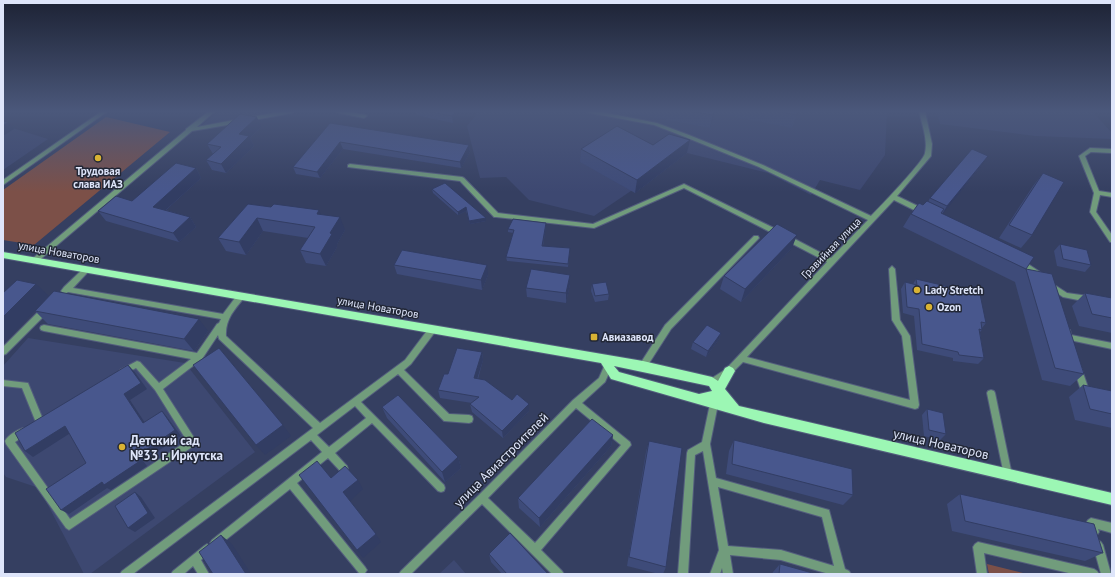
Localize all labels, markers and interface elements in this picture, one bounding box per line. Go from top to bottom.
marker: Трудовая слава ИАЗ [93,153,103,163]
place label: Трудовая слава ИАЗ [73,164,123,191]
street label: Гравийная улица [798,214,864,282]
street label: улица Новаторов [17,238,101,266]
place label: Lady Stretch [925,283,983,297]
marker: Lady Stretch [912,285,922,295]
street label: улица Новаторов [336,293,420,321]
place label: Ozon [937,300,961,314]
marker: Ozon [924,302,934,312]
place label: Авиазавод [602,330,654,344]
marker: Авиазавод [589,332,599,342]
street label: улица Авиастроителей [450,409,552,511]
street label: улица Новаторов [892,425,990,463]
place label: Детский сад №33 г. Иркутска [130,432,223,464]
marker: Детский сад №33 г. Иркутска [117,442,127,452]

